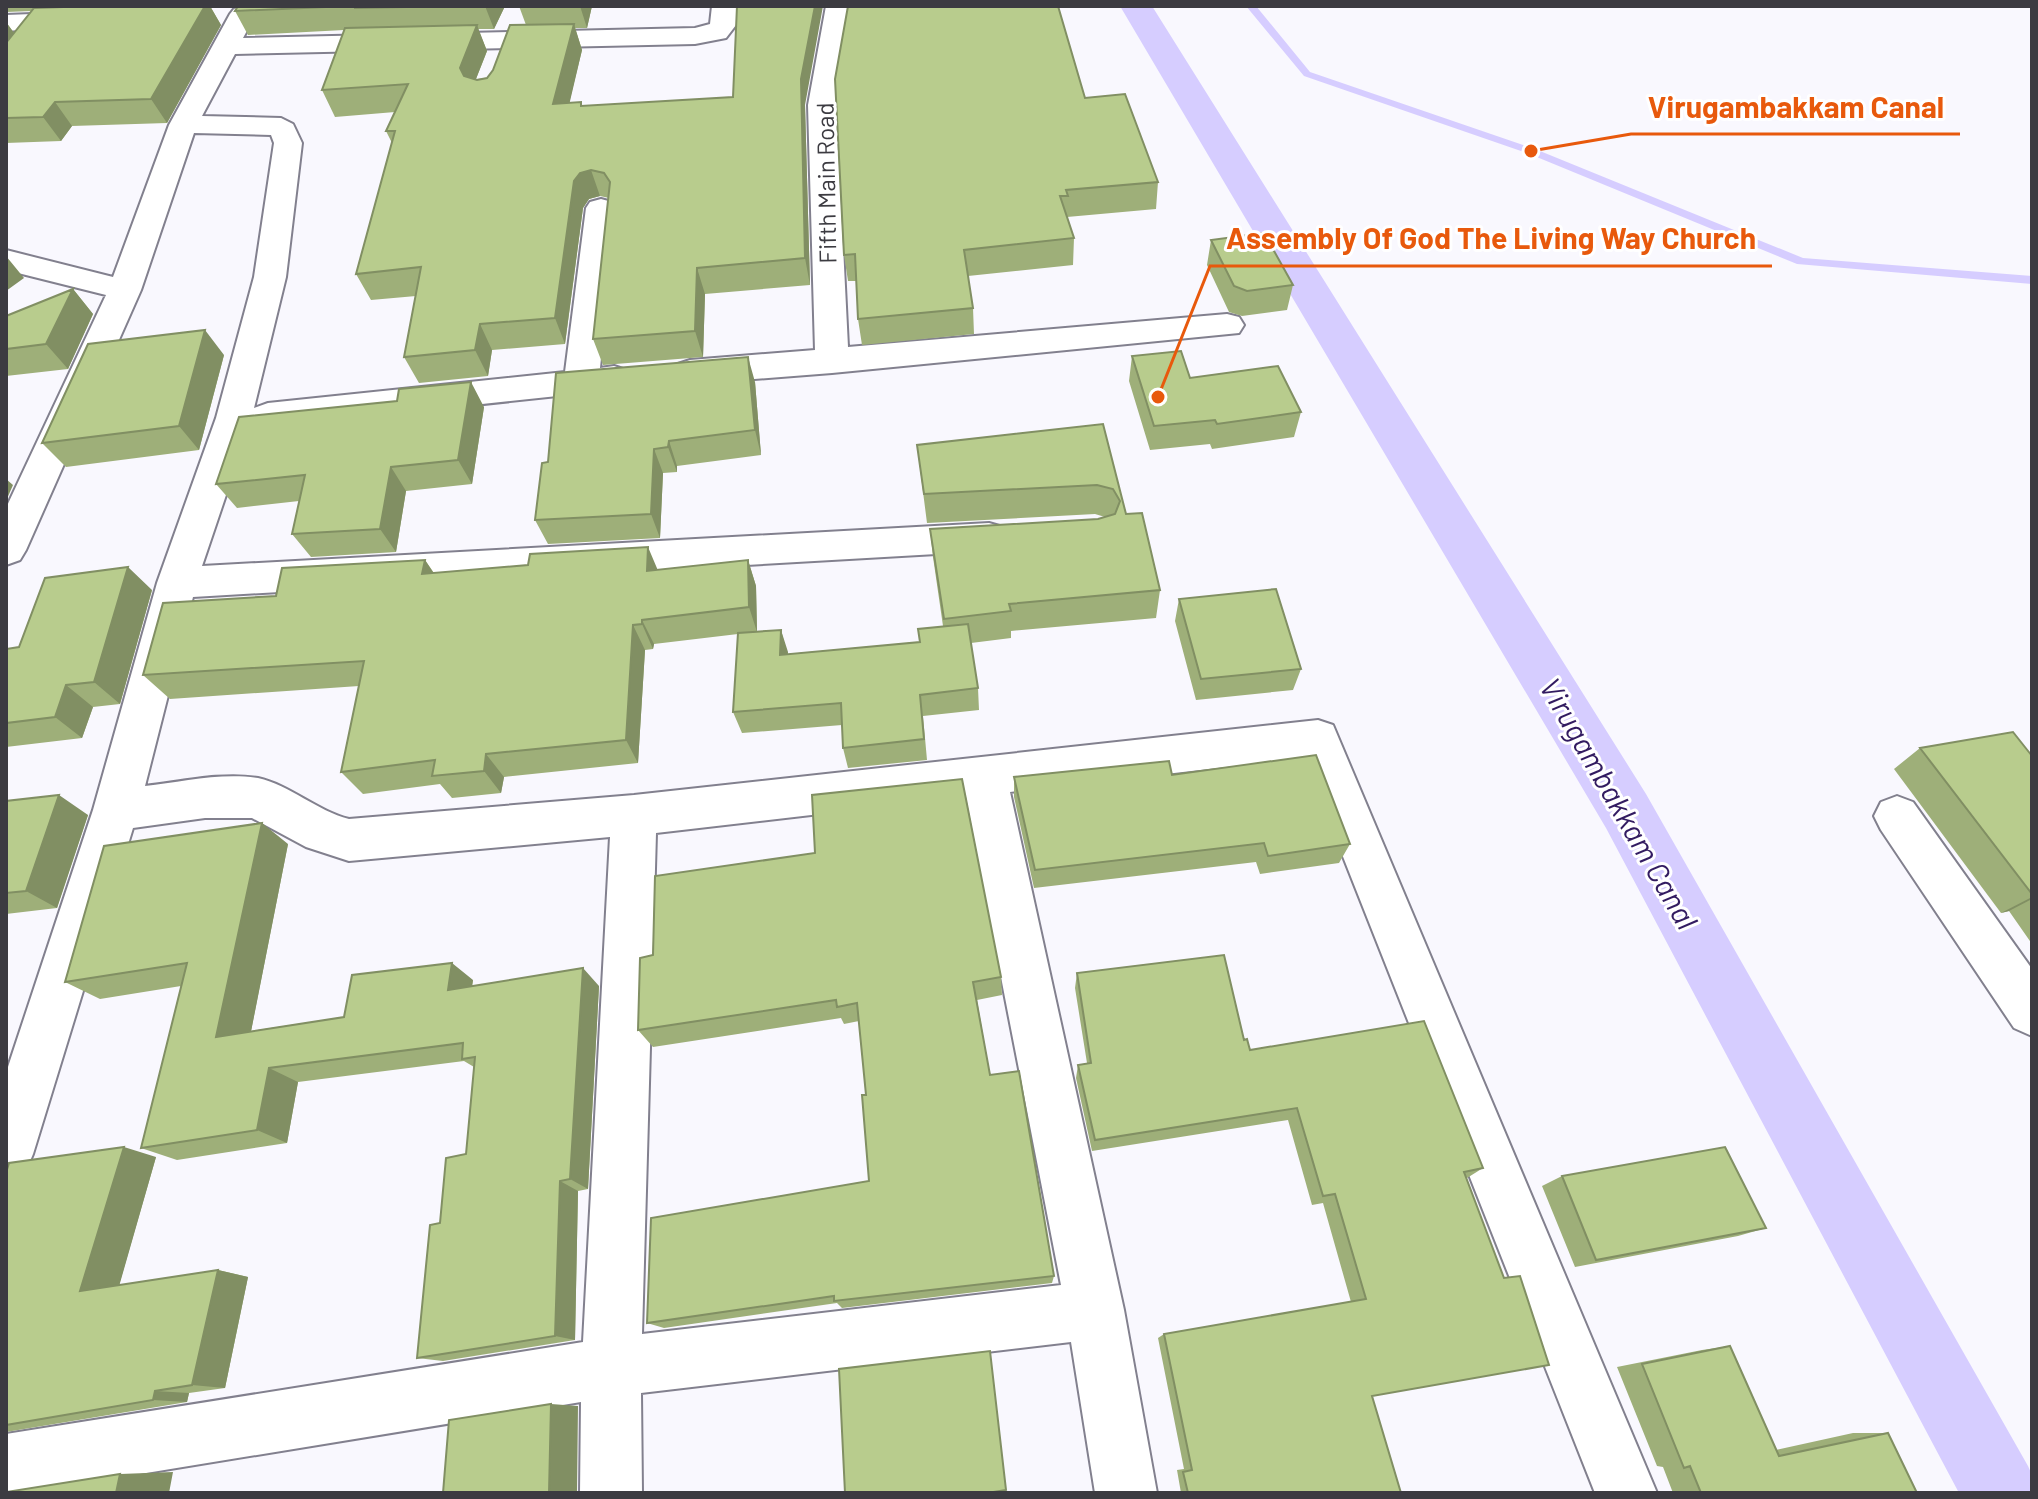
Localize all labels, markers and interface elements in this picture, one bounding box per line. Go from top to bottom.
callout: Virugambakkam Canal [1631,80,1960,134]
text: Virugambakkam Canal [1648,88,1944,124]
street label: Fifth Main Road [810,102,841,264]
callout: Assembly Of God The Living Way Church [1210,212,1772,266]
text: Assembly Of God The Living Way Church [1226,219,1756,255]
water label: Virugambakkam Canal [1533,671,1706,935]

